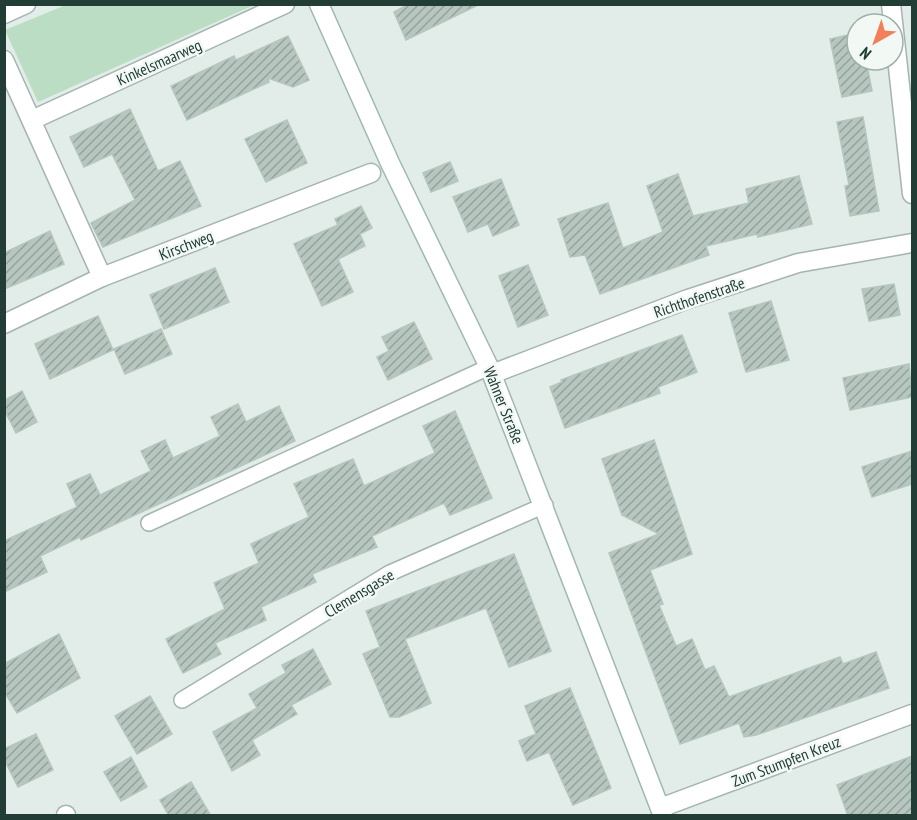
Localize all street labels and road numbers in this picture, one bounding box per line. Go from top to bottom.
street label: Kinkelsmaarweg [114,34,204,90]
street label: Kirschweg [156,226,216,264]
street label: Richthofenstraße [651,272,747,322]
street label: Wahner Straße [479,363,529,447]
street label: Clemensgasse [320,564,398,622]
street label: Zum Stumpfen Kreuz [729,731,844,791]

